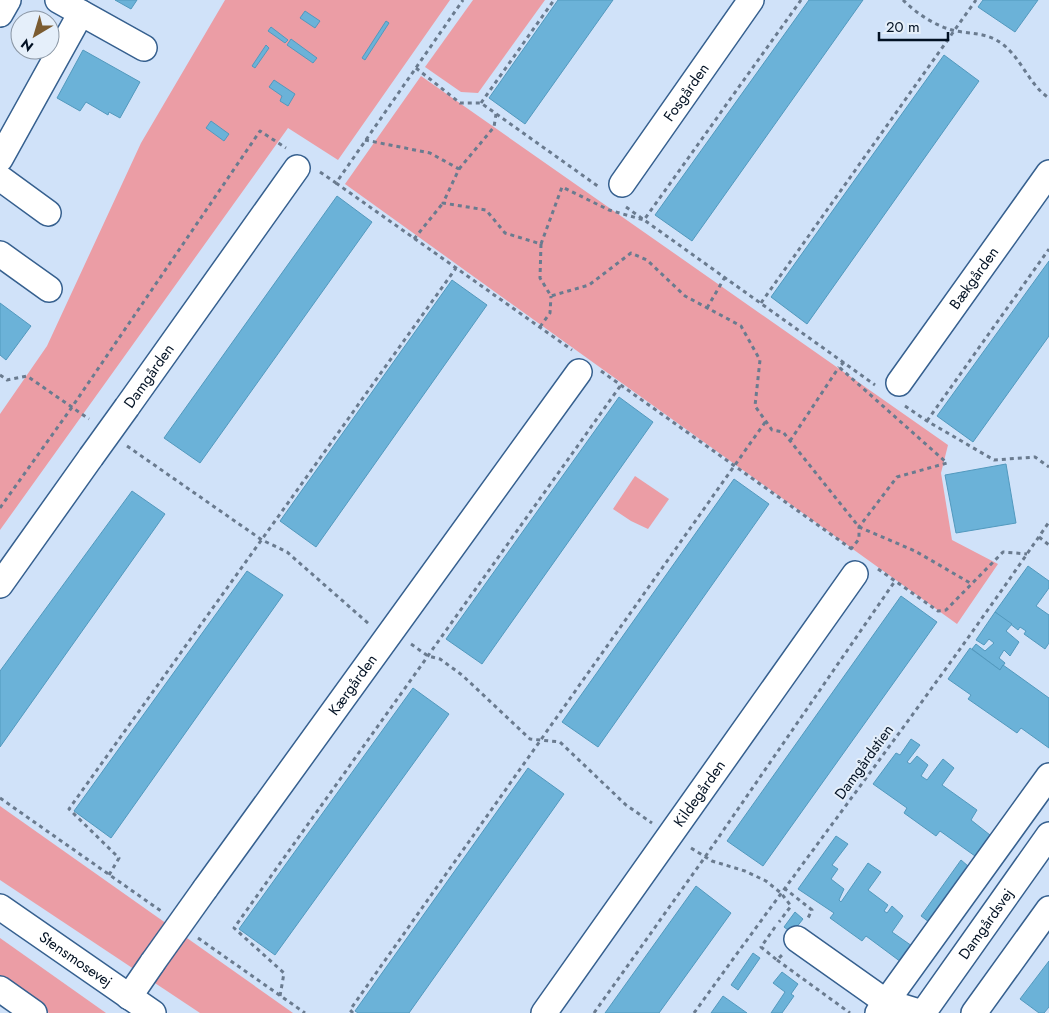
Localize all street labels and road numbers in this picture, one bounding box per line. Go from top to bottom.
street label: Fosgården [658,59,714,126]
street label: Bækgården [944,242,1004,314]
street label: Damgården [119,339,180,413]
street label: Kærgården [323,650,382,720]
street label: Damgårdstien [829,720,899,804]
street label: Kildegården [668,756,731,831]
street label: Damgårdsvej [953,884,1019,964]
street label: Stensmosevej [34,926,117,993]

